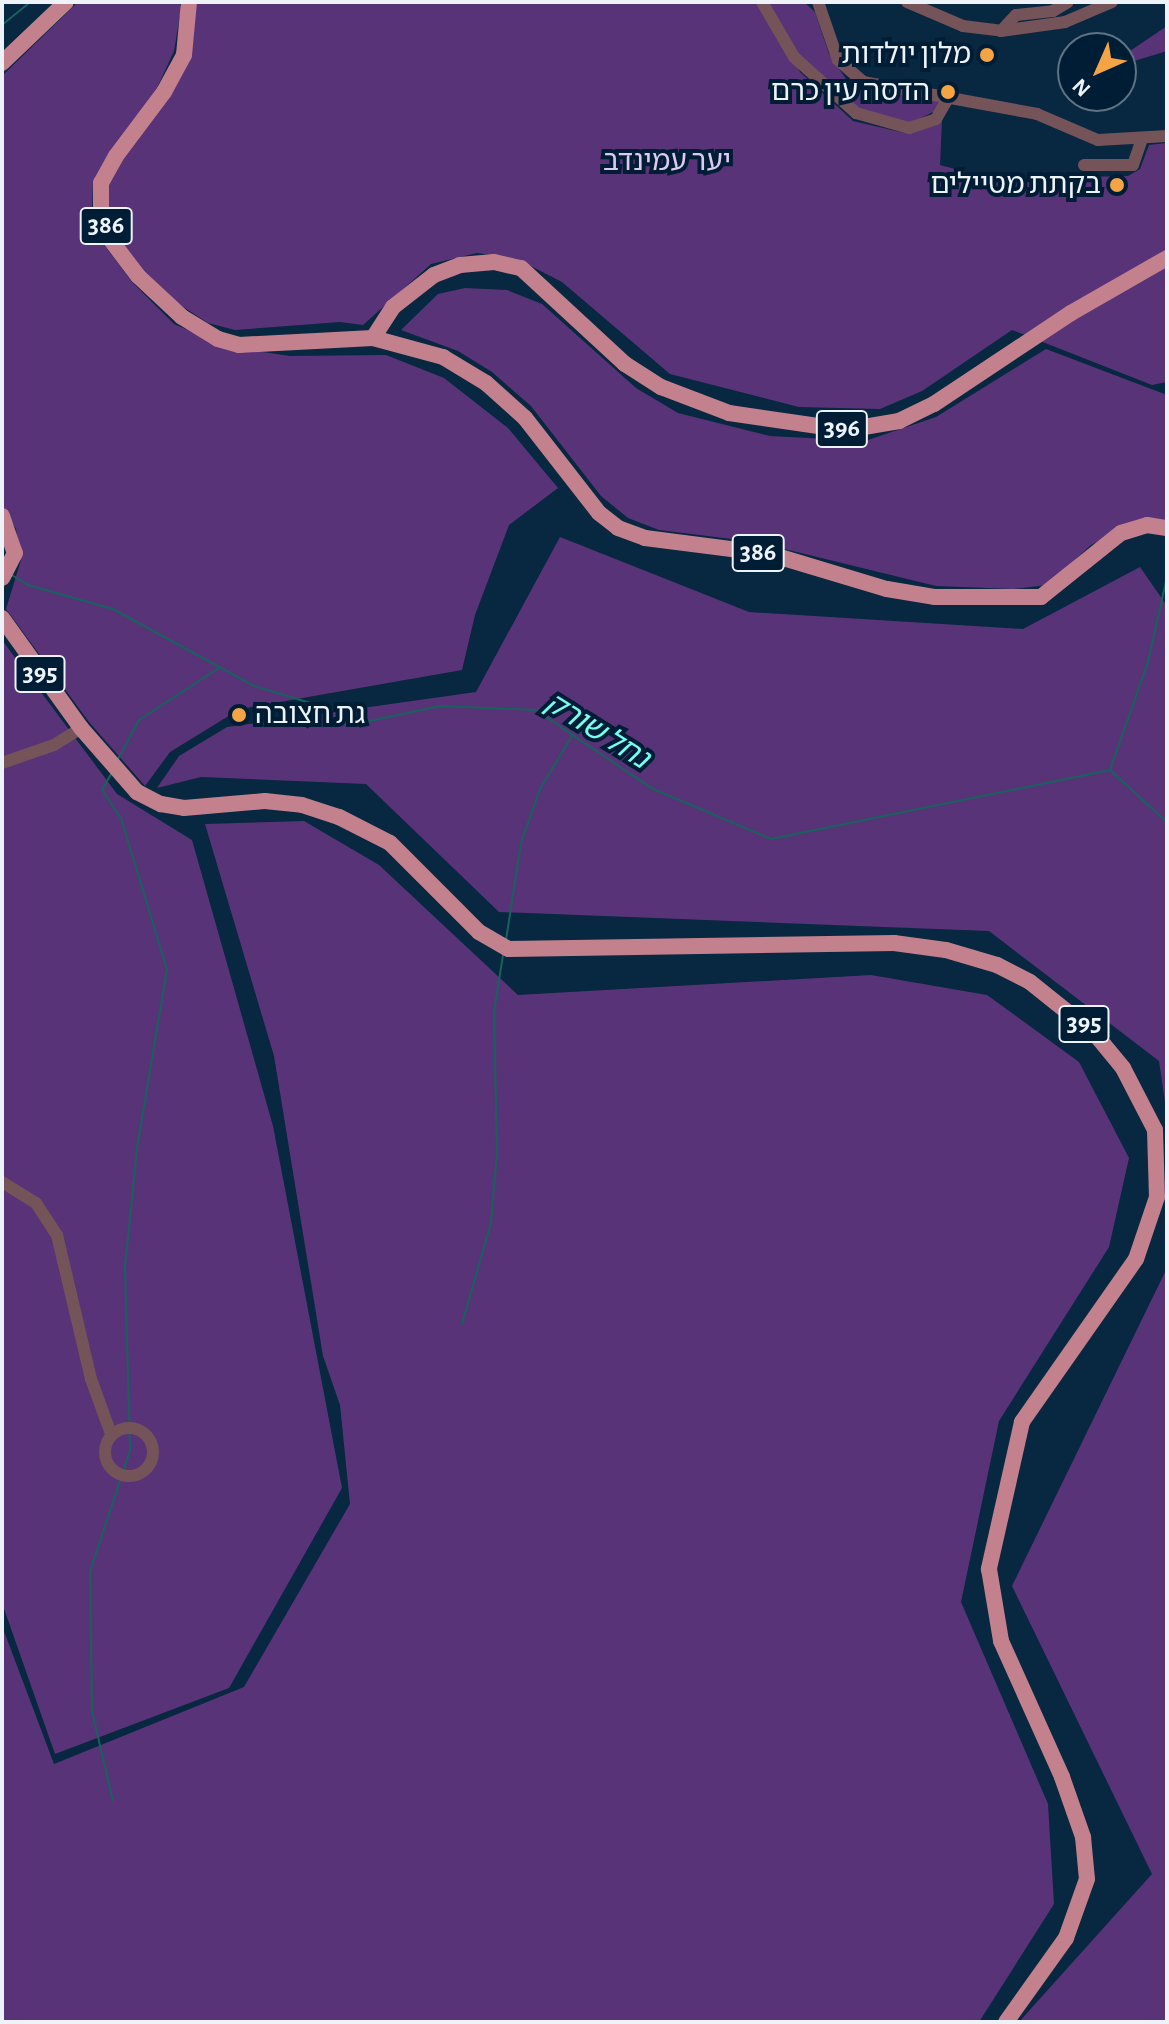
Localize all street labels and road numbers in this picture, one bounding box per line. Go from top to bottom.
road number: 386 [78,204,134,248]
road number: 396 [814,407,870,451]
road number: 386 [730,531,786,575]
road number: 395 [14,652,66,696]
road number: 395 [1058,1002,1110,1046]

